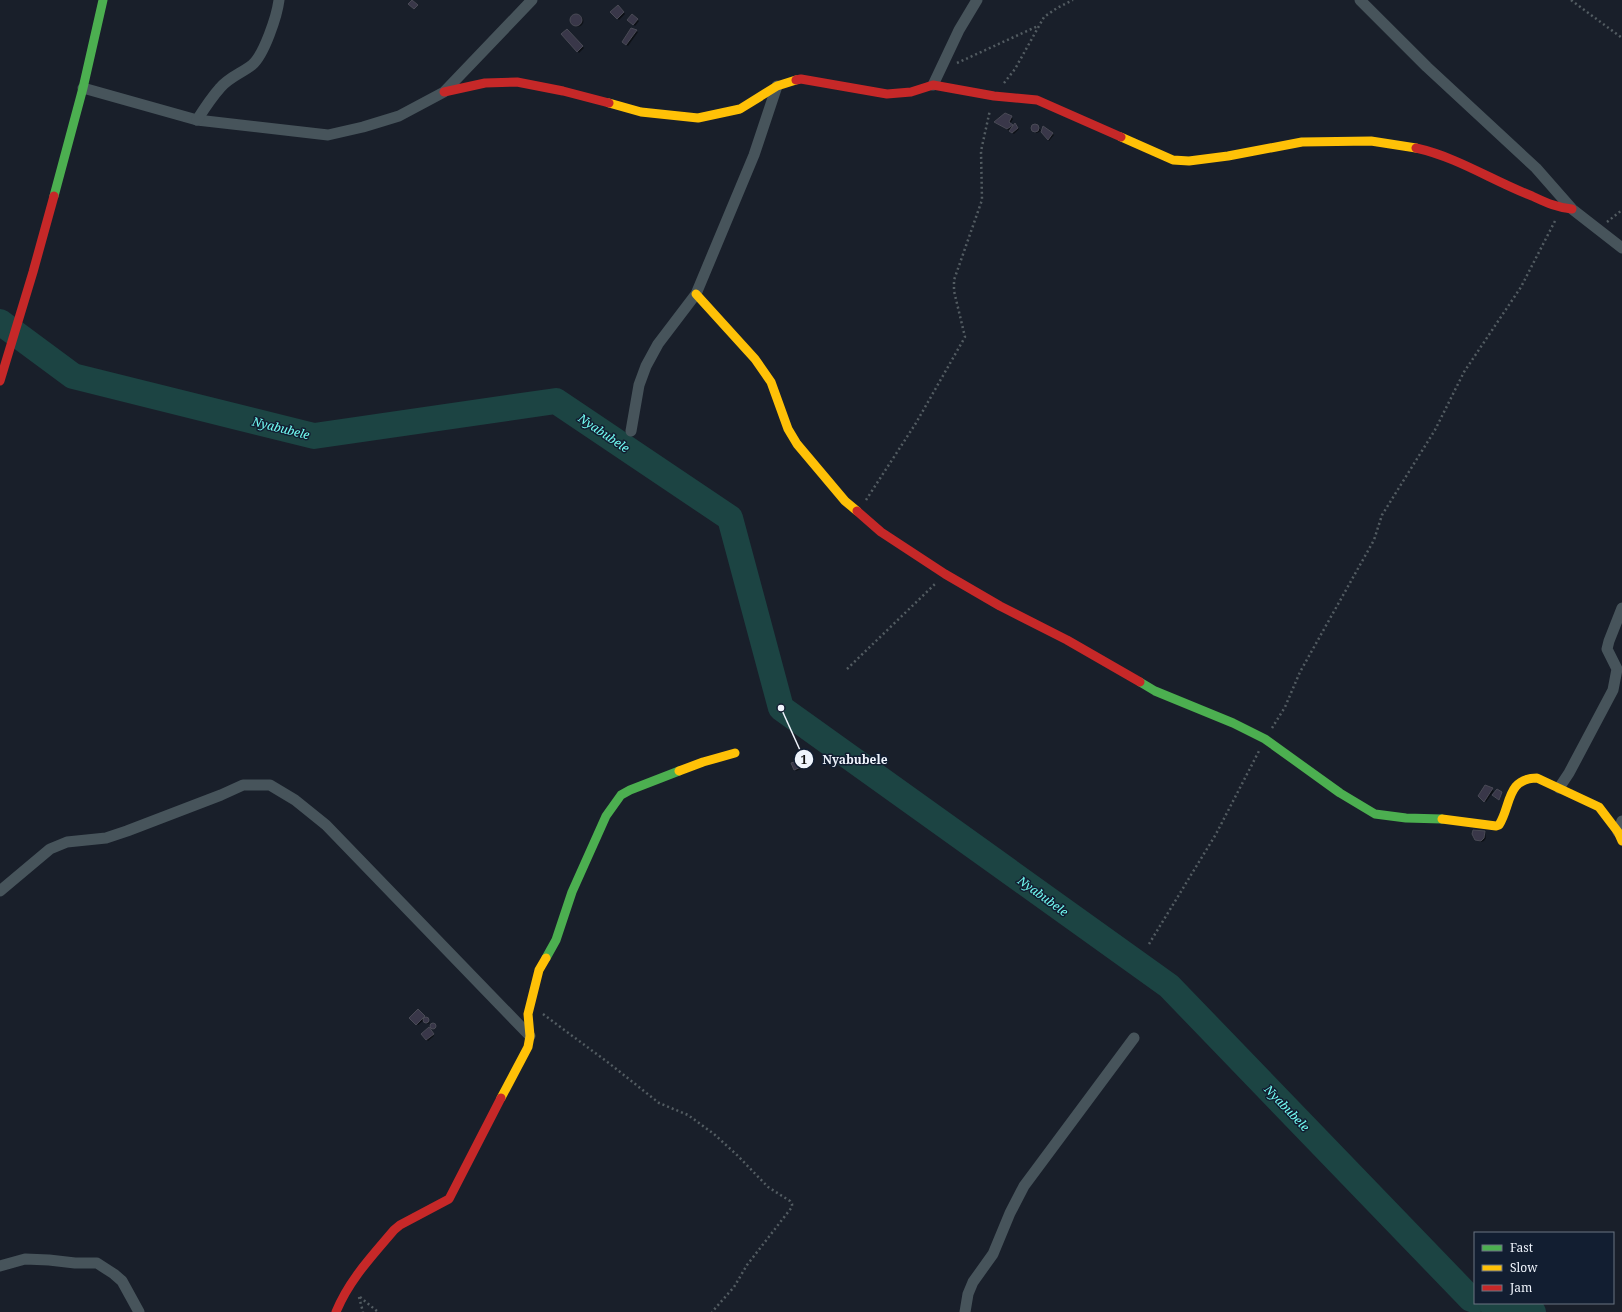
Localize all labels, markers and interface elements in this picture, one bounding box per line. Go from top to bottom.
water label: Nyabubele [574,409,633,456]
water label: Nyabubele [250,412,312,443]
callout: Nyabubele [794,747,895,771]
text: 1 [801,751,808,768]
text: Nyabubele [822,751,888,768]
water label: Nyabubele [1013,871,1072,920]
water label: Nyabubele [1260,1080,1314,1135]
legend [1474,1232,1614,1304]
text: Fast [1510,1239,1533,1256]
text: Slow [1510,1259,1538,1276]
text: Jam [1509,1279,1532,1296]

